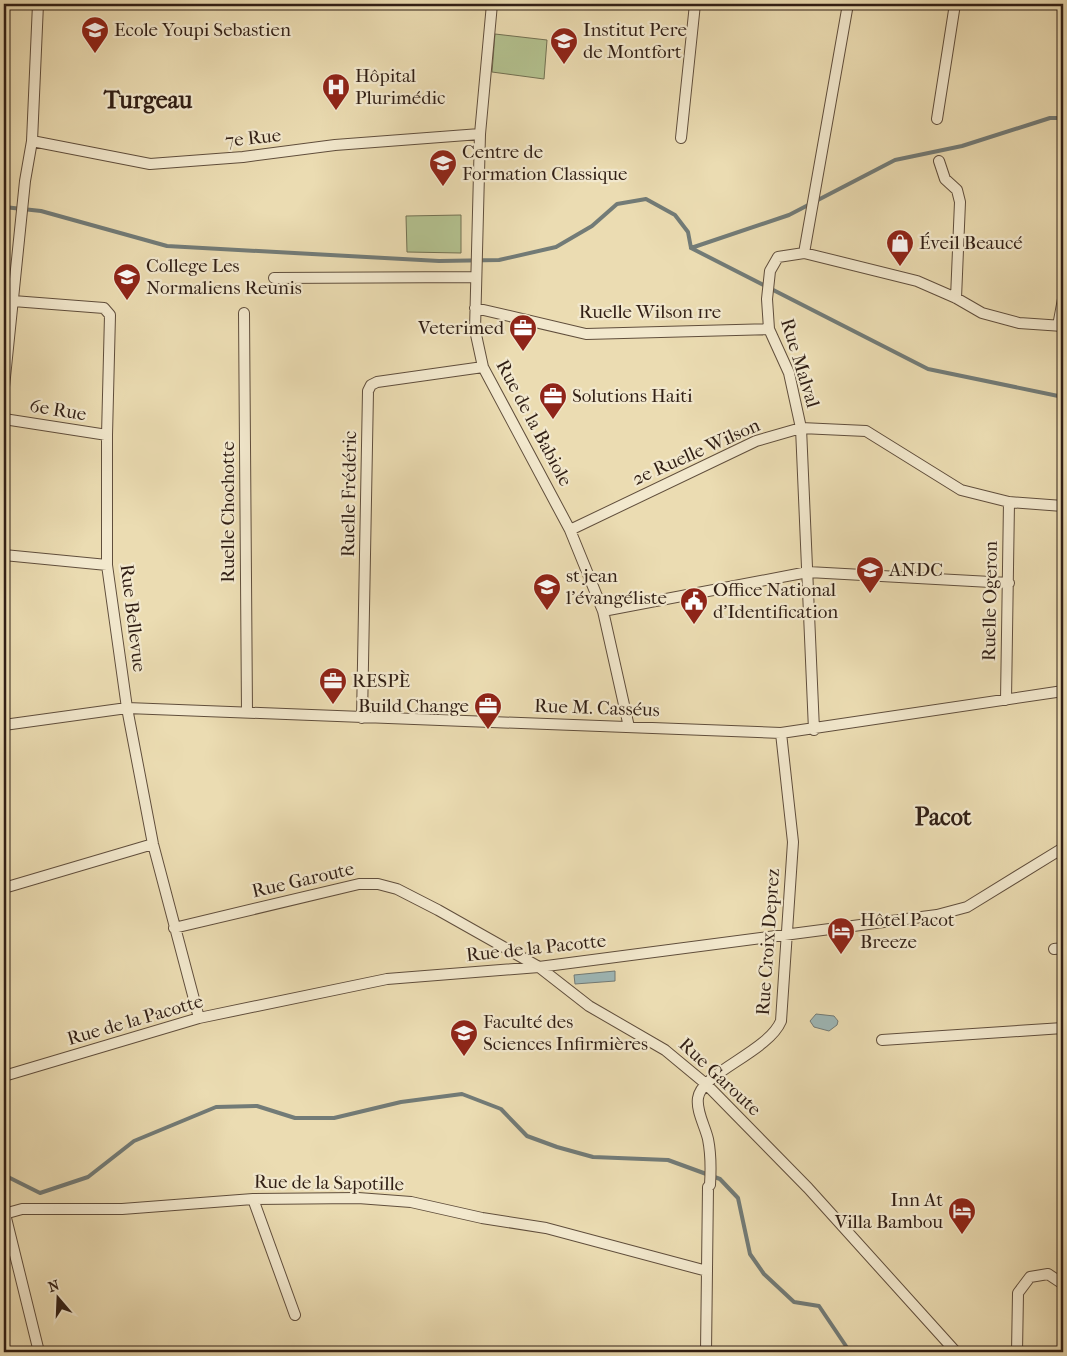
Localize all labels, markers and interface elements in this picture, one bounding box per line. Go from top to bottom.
school or university icon: Ecole Youpi Sebastien [80,15,110,54]
place label: Ecole Youpi Sebastien [114,19,291,41]
place label: Institut Pere de Montfort [583,19,687,63]
school or university icon: Institut Pere de Montfort [549,26,579,65]
place label: Hôpital Plurimédic [355,65,445,109]
hospital icon: Hôpital Plurimédic [321,72,351,111]
district label: Turgeau [103,86,193,114]
street label: 7e Rue [224,124,282,152]
place label: Centre de Formation Classique [462,141,627,185]
school or university icon: Centre de Formation Classique [428,148,458,187]
shop icon: Éveil Beaucé [885,228,915,267]
place label: Éveil Beaucé [919,232,1023,254]
place label: College Les Normaliens Reunis [146,255,302,299]
school or university icon: College Les Normaliens Reunis [112,262,142,301]
street label: Ruelle Wilson 1re [579,301,721,323]
office icon: Veterimed [508,313,538,352]
street label: Rue Malval [776,316,824,410]
place label: Veterimed [417,317,505,339]
street label: Rue de la Babiole [491,356,577,490]
office icon: Solutions Haiti [538,381,568,420]
place label: Solutions Haiti [572,385,693,407]
street label: 6e Rue [28,395,88,425]
street label: 2e Ruelle Wilson [629,414,763,490]
street label: Ruelle Frédéric [337,431,361,557]
street label: Ruelle Chochotte [217,441,239,583]
street label: Ruelle Ogeron [978,541,1002,661]
school or university icon: ANDC [855,555,885,594]
place label: ANDC [888,559,943,581]
street label: Rue Bellevue [115,563,151,673]
place label: st jean l'évangéliste [565,565,667,609]
school or university icon: st jean l'évangéliste [532,572,562,611]
place label: Office National d'Identification [713,579,838,623]
public building icon: Office National d'Identification [679,586,709,625]
office icon: RESPÈ [318,666,348,705]
place label: RESPÈ [352,670,411,692]
office icon: Build Change [473,691,503,730]
place label: Build Change [358,695,469,717]
street label: Rue M. Casséus [534,695,660,721]
district label: Pacot [915,803,972,831]
street label: Rue Garoute [250,858,356,902]
street label: Rue Croix Deprez [752,868,784,1016]
place label: Hôtel Pacot Breeze [860,909,955,953]
hotel icon: Hôtel Pacot Breeze [826,916,856,955]
street label: Rue de la Pacotte [465,930,607,966]
street label: Rue de la Pacotte [64,990,206,1050]
place label: Faculté des Sciences Infirmières [483,1011,648,1055]
school or university icon: Faculté des Sciences Infirmières [449,1018,479,1057]
street label: Rue Garoute [674,1033,766,1121]
street label: Rue de la Sapotille [254,1171,404,1195]
place label: Inn At Villa Bambou [834,1189,943,1233]
hotel icon: Inn At Villa Bambou [947,1196,977,1235]
north arrow [32,1274,82,1324]
text: N [46,1276,62,1296]

